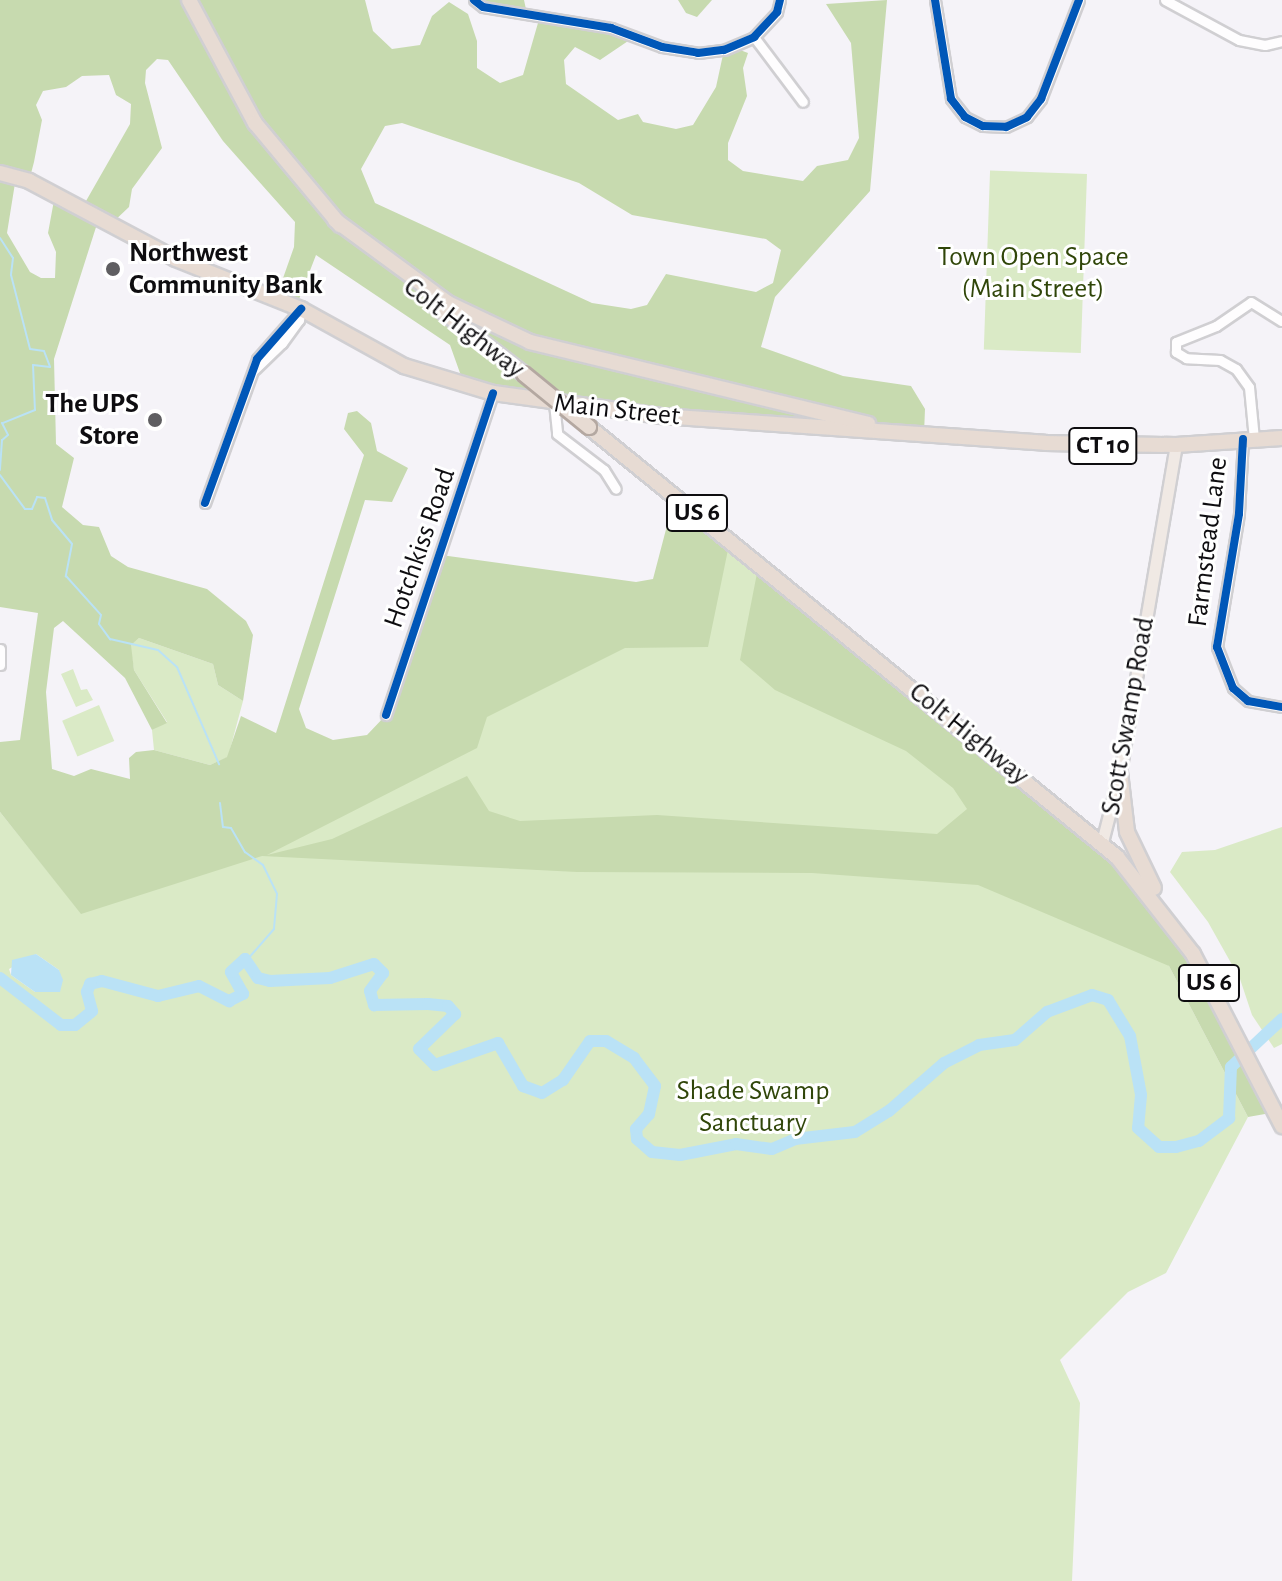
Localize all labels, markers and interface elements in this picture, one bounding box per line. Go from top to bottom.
place label: Northwest Community Bank [129,236,323,302]
park label: Town Open Space (Main Street) [937,240,1129,306]
marker: Northwest Community Bank [104,260,122,278]
street label: Colt Highway [397,270,531,386]
place label: The UPS Store [45,387,139,453]
street label: Main Street [552,387,682,433]
marker: The UPS Store [146,411,164,429]
road number: CT 10 [1067,424,1139,468]
street label: Farmstead Lane [1181,455,1235,629]
street label: Hotchkiss Road [377,464,463,632]
road number: US 6 [665,491,729,535]
street label: Scott Swamp Road [1094,614,1162,818]
street label: Colt Highway [902,675,1036,793]
road number: US 6 [1177,961,1241,1005]
park label: Shade Swamp Sanctuary [677,1074,829,1140]

